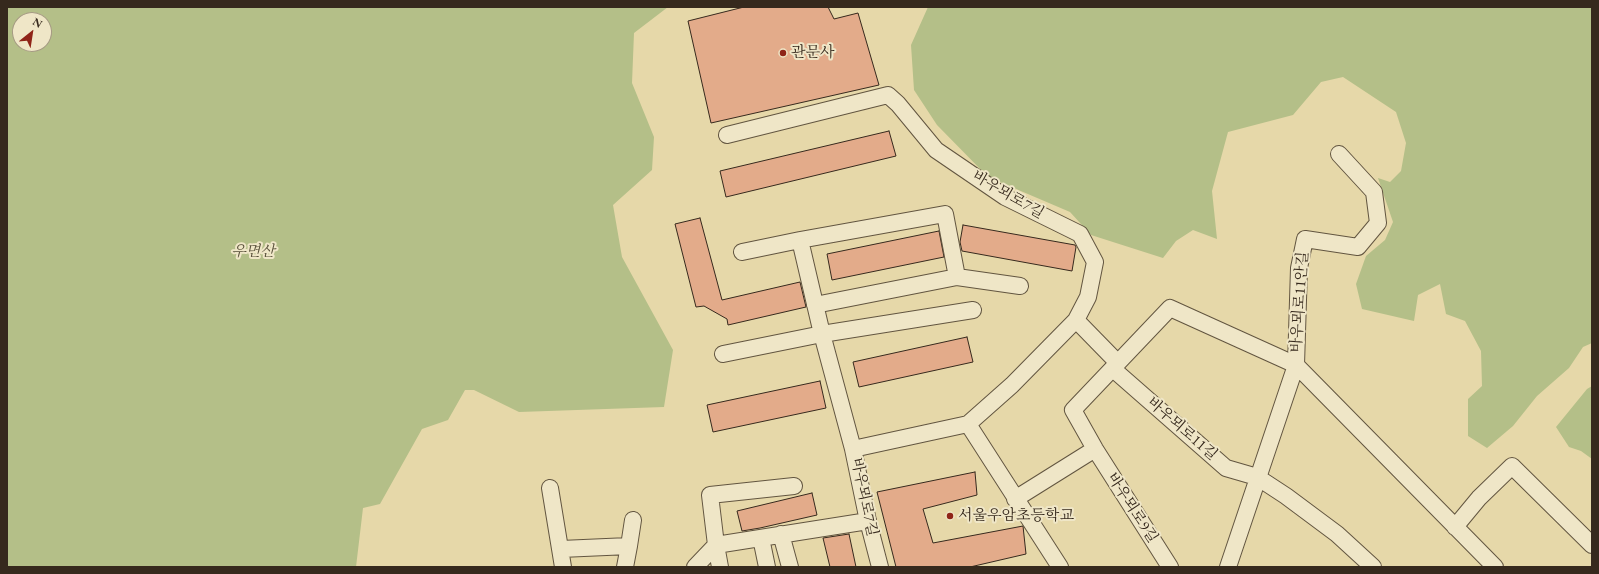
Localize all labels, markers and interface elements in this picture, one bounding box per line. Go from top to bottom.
north arrow [12,12,52,52]
text: N [30,14,45,31]
place label: 관문사 [791,44,834,62]
marker: 관문사 [778,48,788,58]
street label: 바우뫼로7길 [969,167,1047,223]
park label: 우면산 [231,243,275,261]
street label: 바우뫼로11안길 [1287,251,1313,353]
street label: 바우뫼로11길 [1143,394,1221,464]
street label: 바우뫼로7길 [847,456,881,538]
street label: 바우뫼로9길 [1103,470,1161,546]
place label: 서울우암초등학교 [958,507,1074,525]
marker: 서울우암초등학교 [945,511,955,521]

